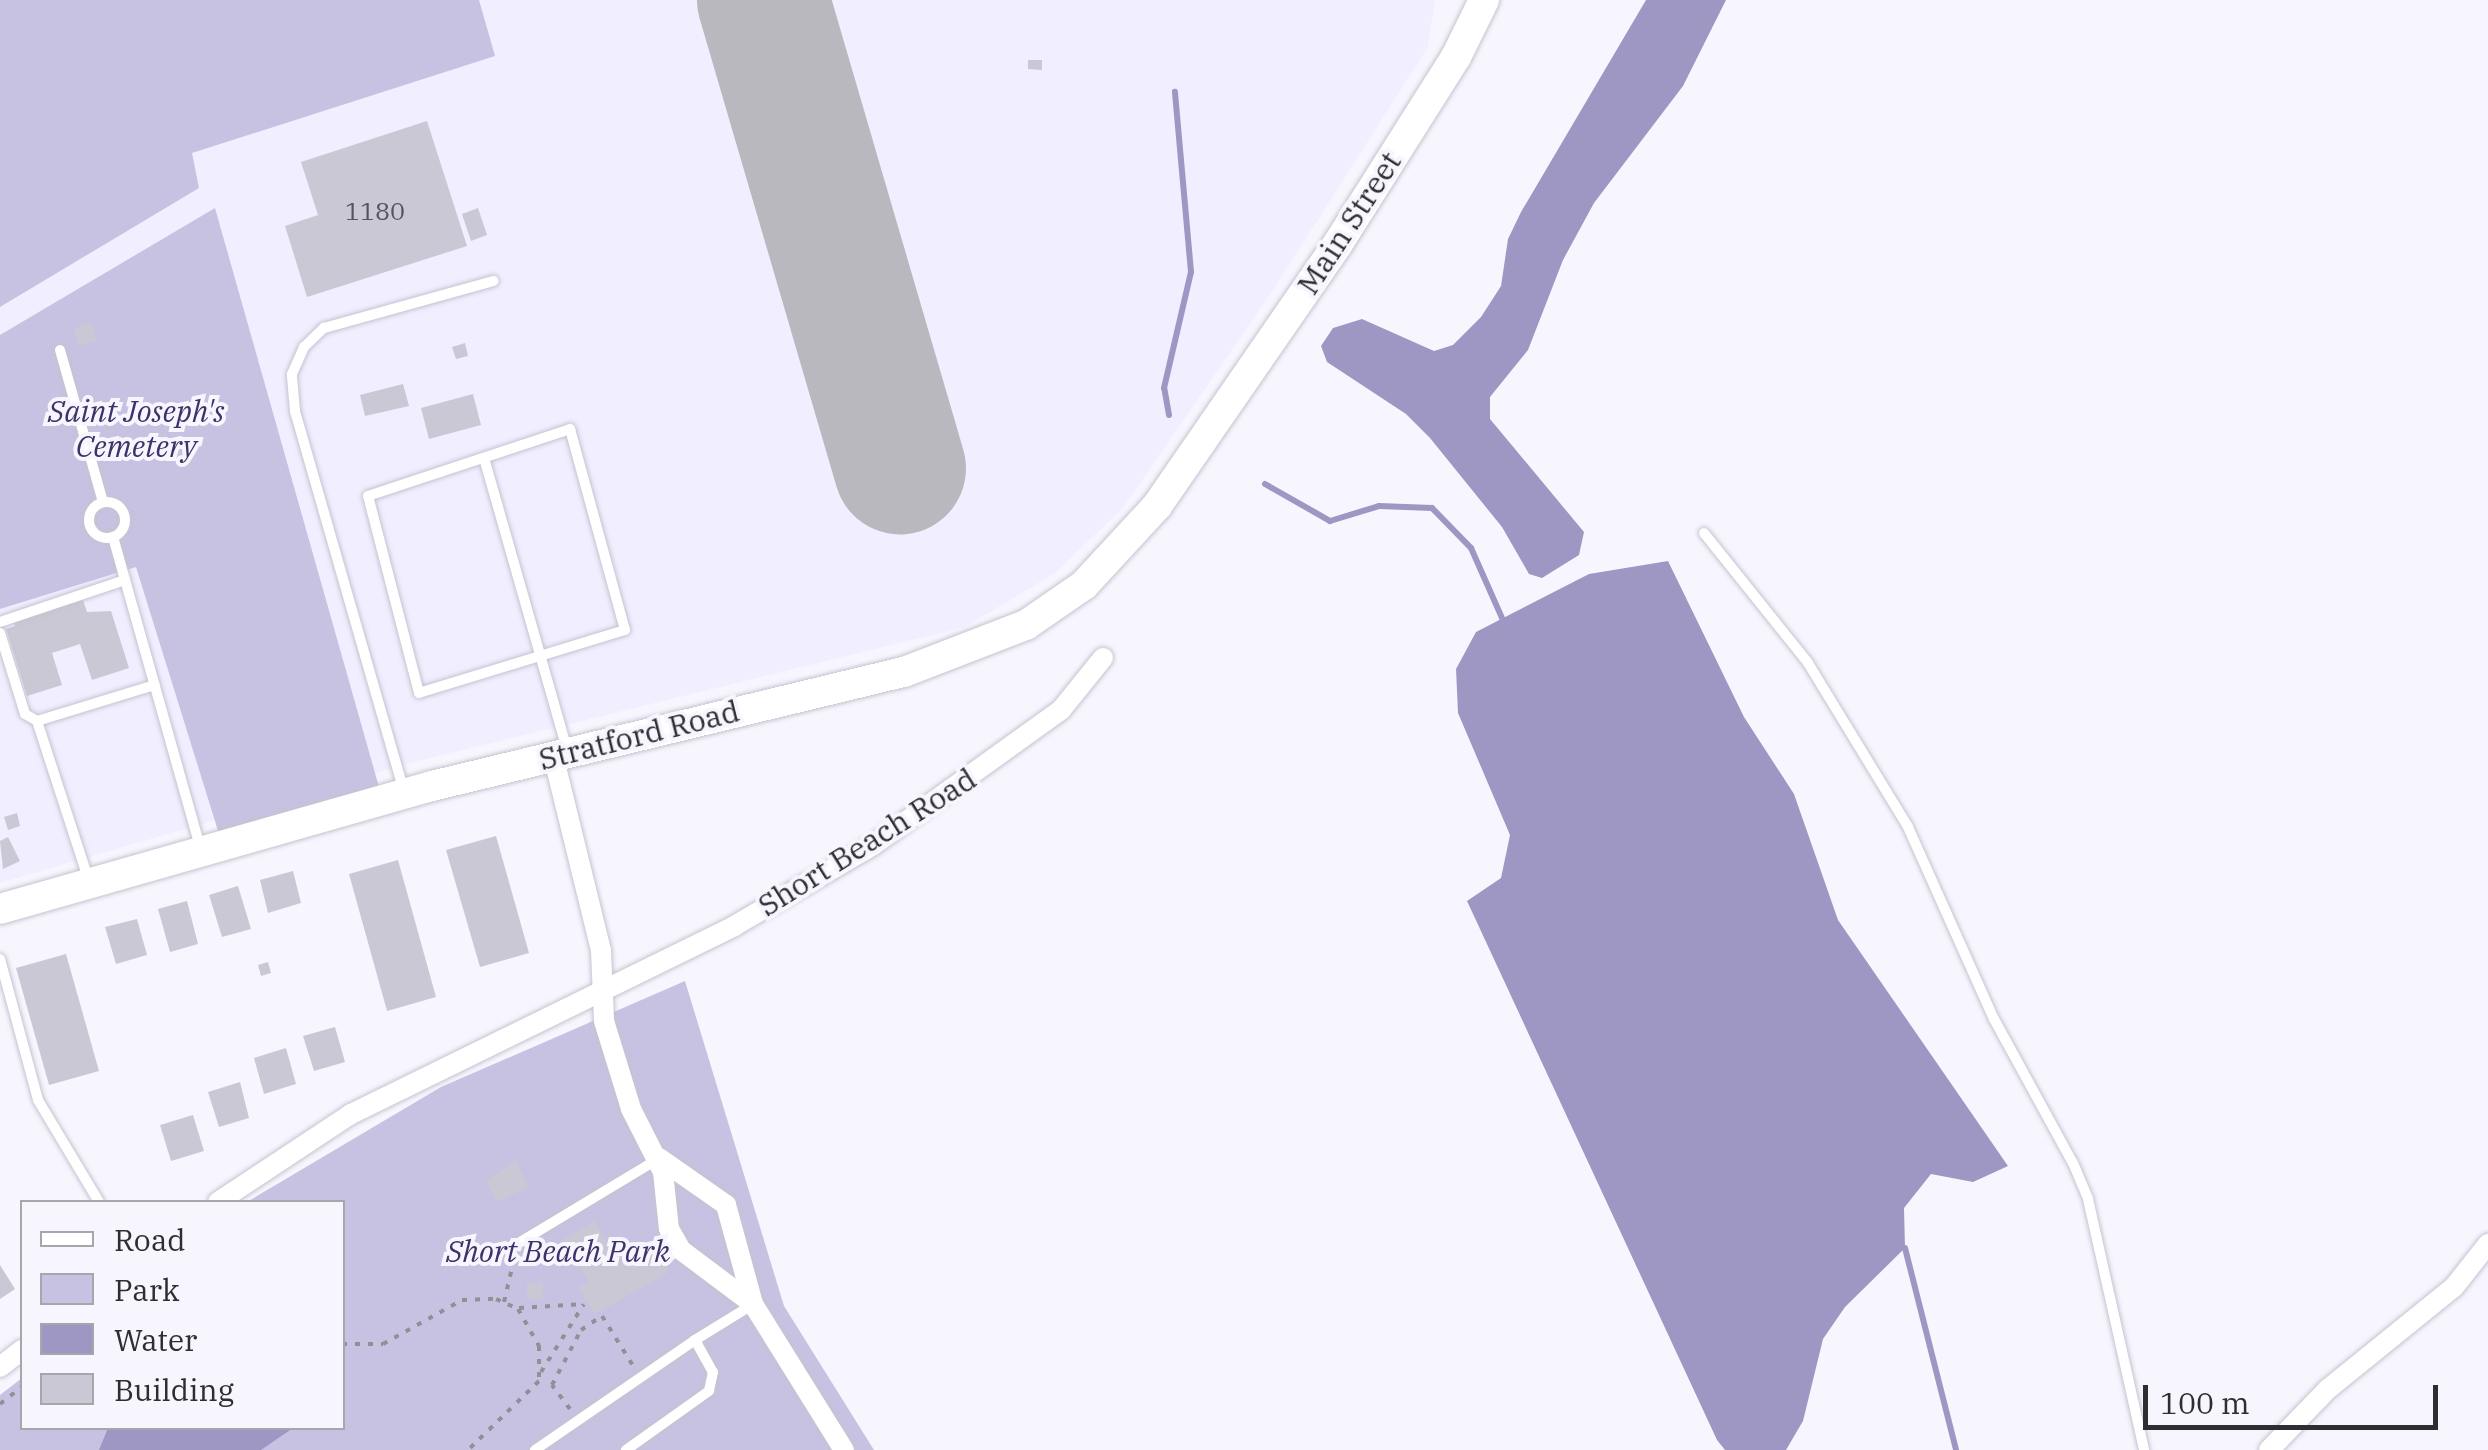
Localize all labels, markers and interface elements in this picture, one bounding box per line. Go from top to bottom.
street label: Main Street [1290,145,1408,301]
house number: 1180 [345,196,405,226]
park label: Saint Joseph's Cemetery [48,393,224,464]
street label: Stratford Road [535,693,743,777]
street label: Short Beach Road [751,760,983,924]
legend [20,1200,345,1430]
text: Road [114,1220,186,1259]
park label: Short Beach Park [446,1233,670,1269]
text: Park [114,1270,180,1309]
text: Water [114,1320,197,1359]
scale bar [2148,1365,2443,1427]
text: Building [114,1370,234,1409]
text: 100 m [2160,1383,2250,1422]

